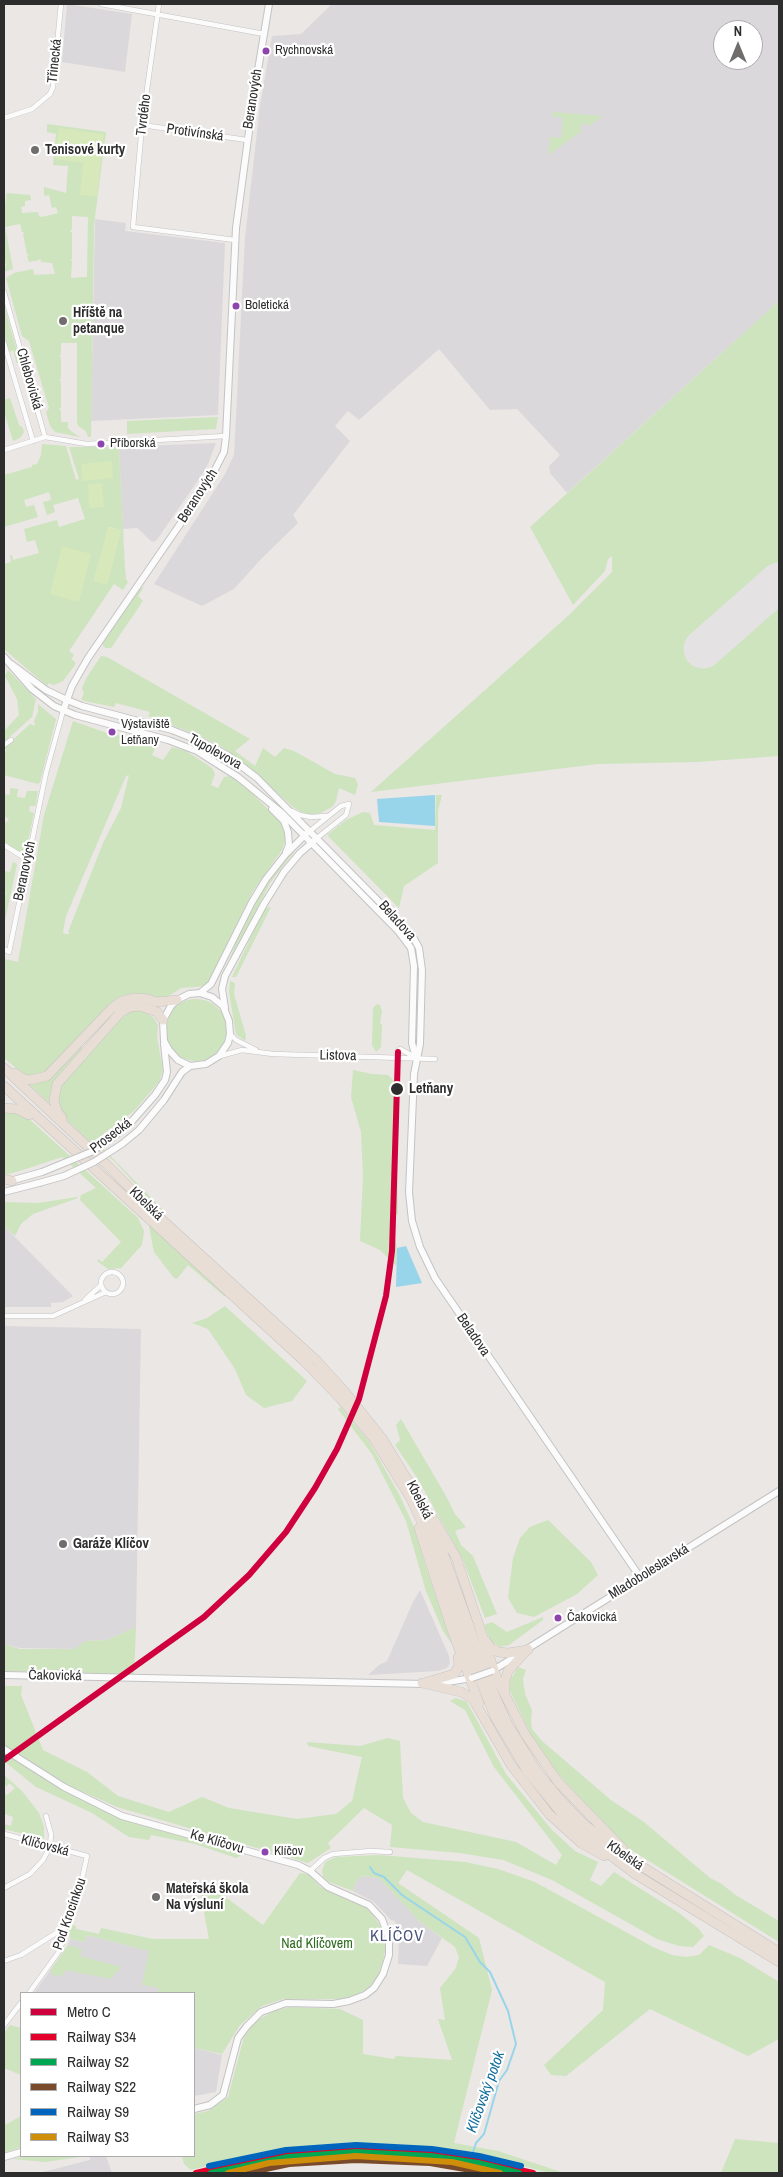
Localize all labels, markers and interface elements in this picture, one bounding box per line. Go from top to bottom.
north arrow [713,20,763,70]
text: N [734,22,742,40]
street label: Třinecká [44,38,66,84]
place label: Rychnovská [275,43,333,59]
marker: Rychnovská [261,46,271,56]
street label: Beranových [240,68,266,130]
street label: Tvrdého [133,93,155,137]
street label: Protivínská [165,121,225,145]
place label: Tenisové kurty [45,142,125,158]
marker: Tenisové kurty [29,144,41,156]
place label: Boletická [245,298,289,314]
marker: Boletická [231,301,241,311]
place label: Hříště na petanque [73,305,124,338]
marker: Hříště na petanque [57,315,69,327]
street label: Chlebovická [12,346,46,412]
place label: Příborská [110,436,156,452]
marker: Příborská [96,439,106,449]
street label: Beranových [174,466,222,526]
place label: Výstaviště Letňany [121,717,170,748]
marker: Výstaviště Letňany [107,727,117,737]
street label: Tupolevova [185,731,245,773]
street label: Beranových [10,840,40,902]
street label: Beladova [375,898,419,944]
street label: Listova [319,1047,357,1065]
marker: Letňany [389,1081,405,1097]
place label: Letňany [409,1081,453,1097]
street label: Prosecká [87,1115,135,1157]
street label: Kbelská [125,1184,167,1224]
street label: Beladova [453,1310,493,1360]
street label: Kbelská [402,1478,436,1522]
place label: Garáže Klíčov [73,1536,149,1552]
marker: Garáže Klíčov [57,1538,69,1550]
street label: Mladoboleslavská [606,1541,692,1603]
place label: Čakovická [567,1610,617,1626]
marker: Čakovická [553,1613,563,1623]
street label: Čakovická [28,1667,82,1685]
street label: Ke Klíčovu [188,1826,246,1858]
street label: Klíčovská [19,1832,71,1860]
street label: Kbelská [603,1837,647,1875]
place label: Klíčov [274,1844,303,1860]
marker: Klíčov [260,1847,270,1857]
street label: Pod Krocínkou [50,1876,90,1952]
place label: Mateřská škola Na výsluní [166,1881,248,1914]
marker: Mateřská škola Na výsluní [150,1891,162,1903]
district label: KLÍČOV [369,1927,425,1947]
park label: Nad Klíčovem [281,1936,353,1952]
legend [20,1992,195,2157]
text: Metro C [67,2001,111,2022]
text: Railway S34 [67,2026,136,2047]
water label: Klíčovský potok [463,2049,509,2135]
text: Railway S2 [67,2051,129,2072]
text: Railway S22 [67,2076,136,2097]
text: Railway S9 [67,2101,129,2122]
text: Railway S3 [67,2126,129,2147]

